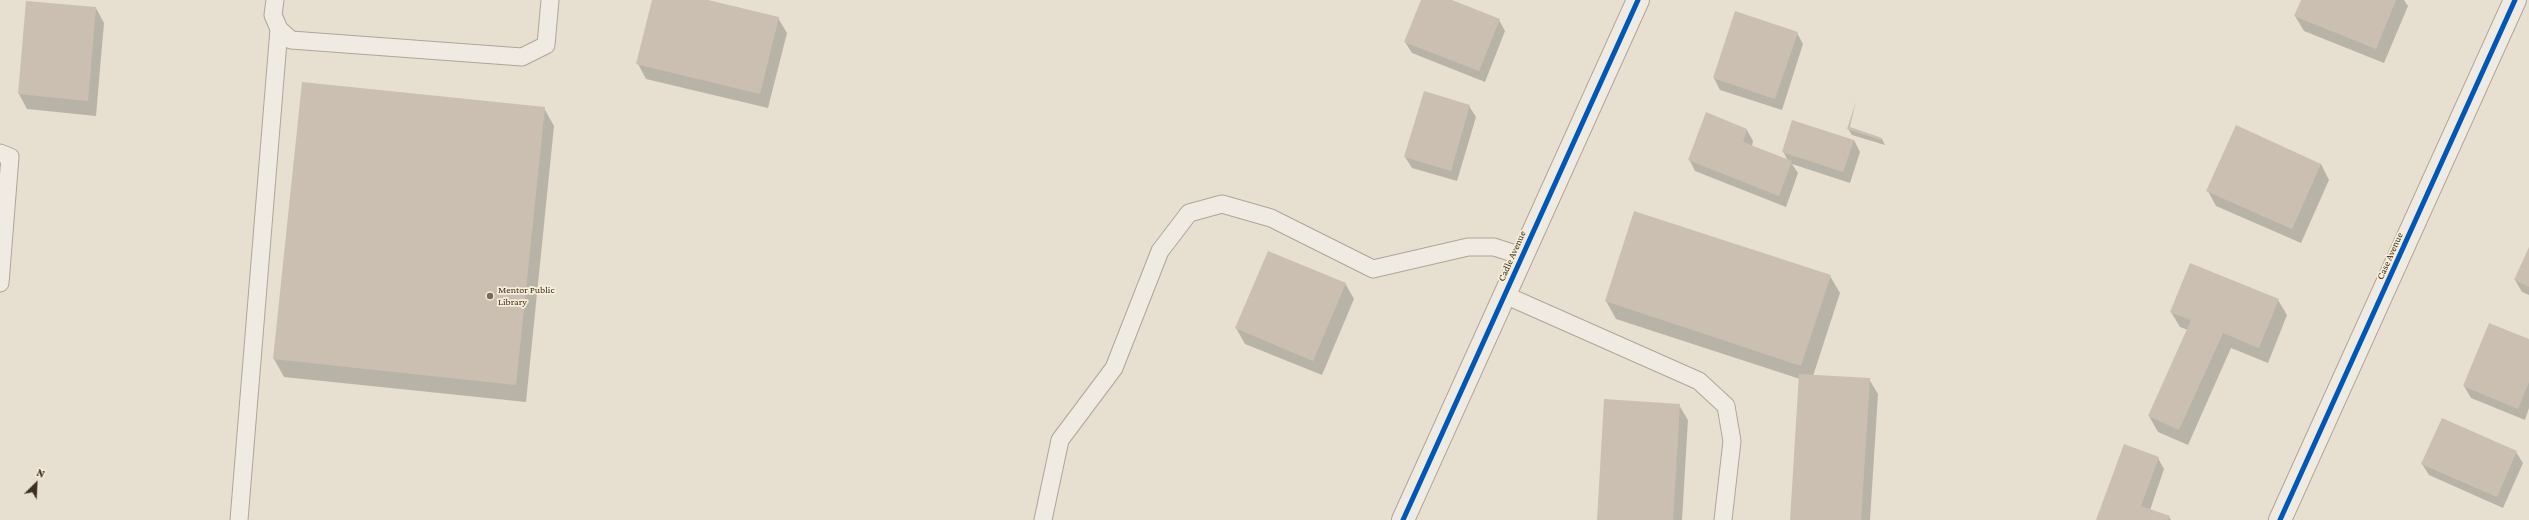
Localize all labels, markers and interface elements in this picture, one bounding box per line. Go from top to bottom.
street label: Cadle Avenue [1496,229,1528,283]
street label: Case Avenue [2374,231,2406,281]
place label: Mentor Public Library [498,284,555,308]
marker: Mentor Public Library [485,291,495,301]
north arrow [16,464,56,504]
text: N [35,466,47,480]

